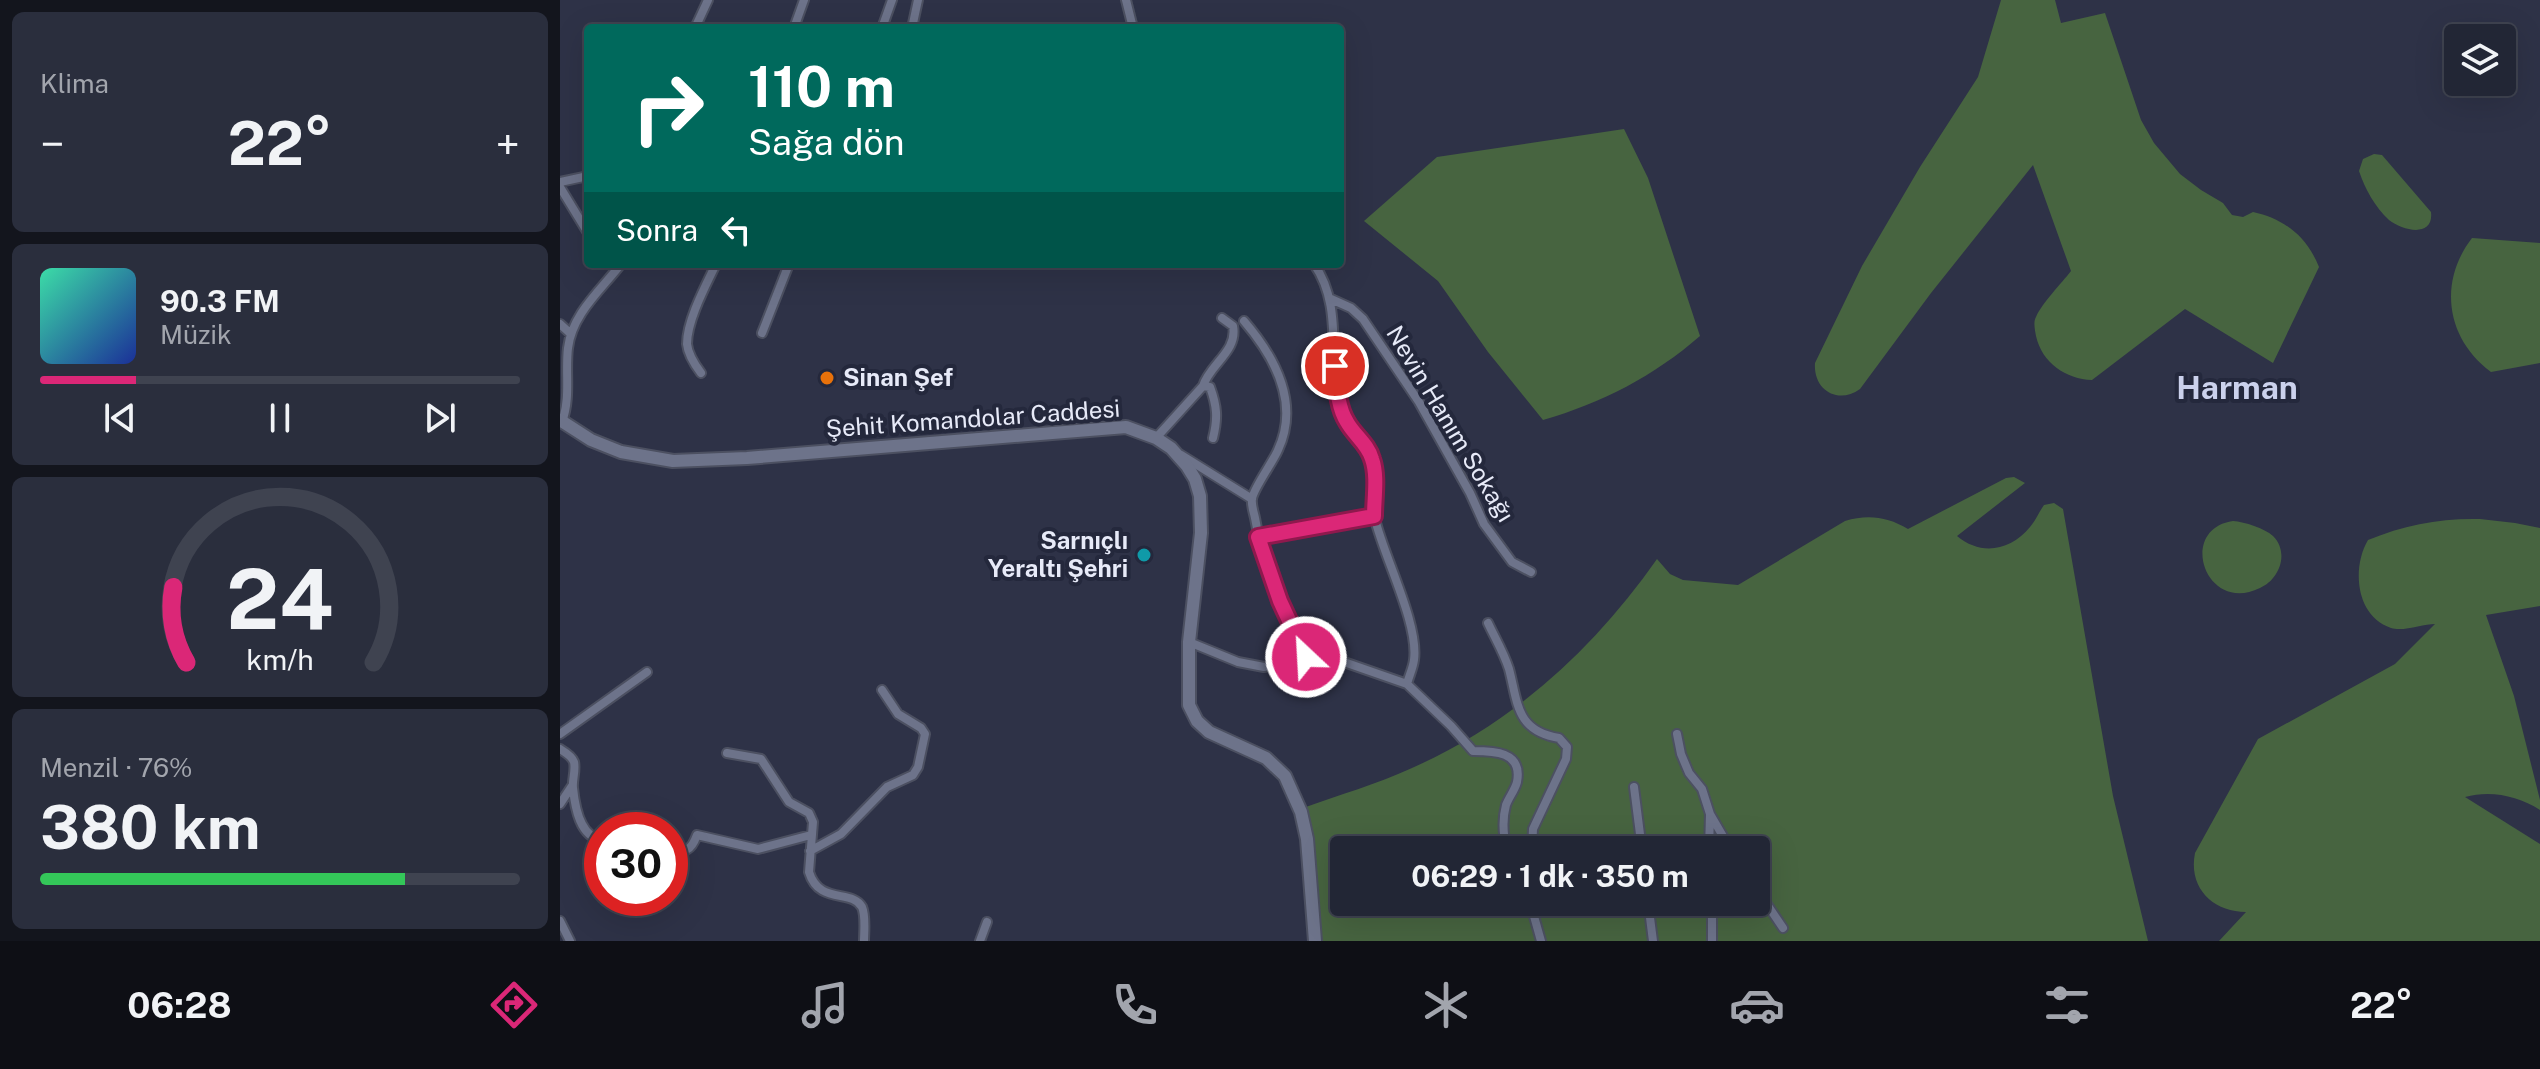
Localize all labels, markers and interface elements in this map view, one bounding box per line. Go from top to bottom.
map controls [2444,24,2516,96]
button: layers [2444,24,2516,96]
text: 110 m [748,54,895,120]
icon: right [616,56,720,160]
text: Klima [40,68,109,99]
text: 22° [228,108,332,179]
text: − [40,118,64,170]
text: + [496,118,520,170]
text: Sağa dön [748,121,905,163]
icon: left [714,208,758,252]
text: Sonra [616,212,698,248]
text: 90.3 FM [160,283,280,319]
text: Müzik [160,319,232,350]
street label: Nevin Hanım Sokağı [1381,320,1521,527]
pin [1301,332,1369,400]
icon: arrive [1313,344,1357,388]
place label: Sinan Şef [843,363,953,392]
marker: Sinan Şef [818,369,836,387]
district label: Harman [2176,369,2298,406]
street label: Şehit Komandolar Caddesi [825,394,1121,442]
icon: previous [98,396,142,440]
icon: pause [258,396,302,440]
icon: next [418,396,462,440]
place label: Sarnıçlı Yeraltı Şehri [988,526,1128,583]
marker: Sarnıçlı Yeraltı Şehri [1135,546,1153,564]
text: 24 [226,549,334,647]
position arrow [1264,615,1348,699]
text: km/h [246,643,314,676]
text: Menzil · 76% [40,752,193,783]
text: 380 km [40,792,261,863]
speed limit sign: 30 [584,812,688,916]
text: 06:29 · 1 dk · 350 m [1411,858,1689,894]
icon: directions [486,977,542,1033]
icon: music [797,977,853,1033]
icon: phone [1107,977,1163,1033]
icon: climate [1418,977,1474,1033]
icon: car [1729,977,1785,1033]
icon: filters [2039,977,2095,1033]
text: 06:28 [127,984,232,1026]
text: 22° [2350,984,2413,1026]

